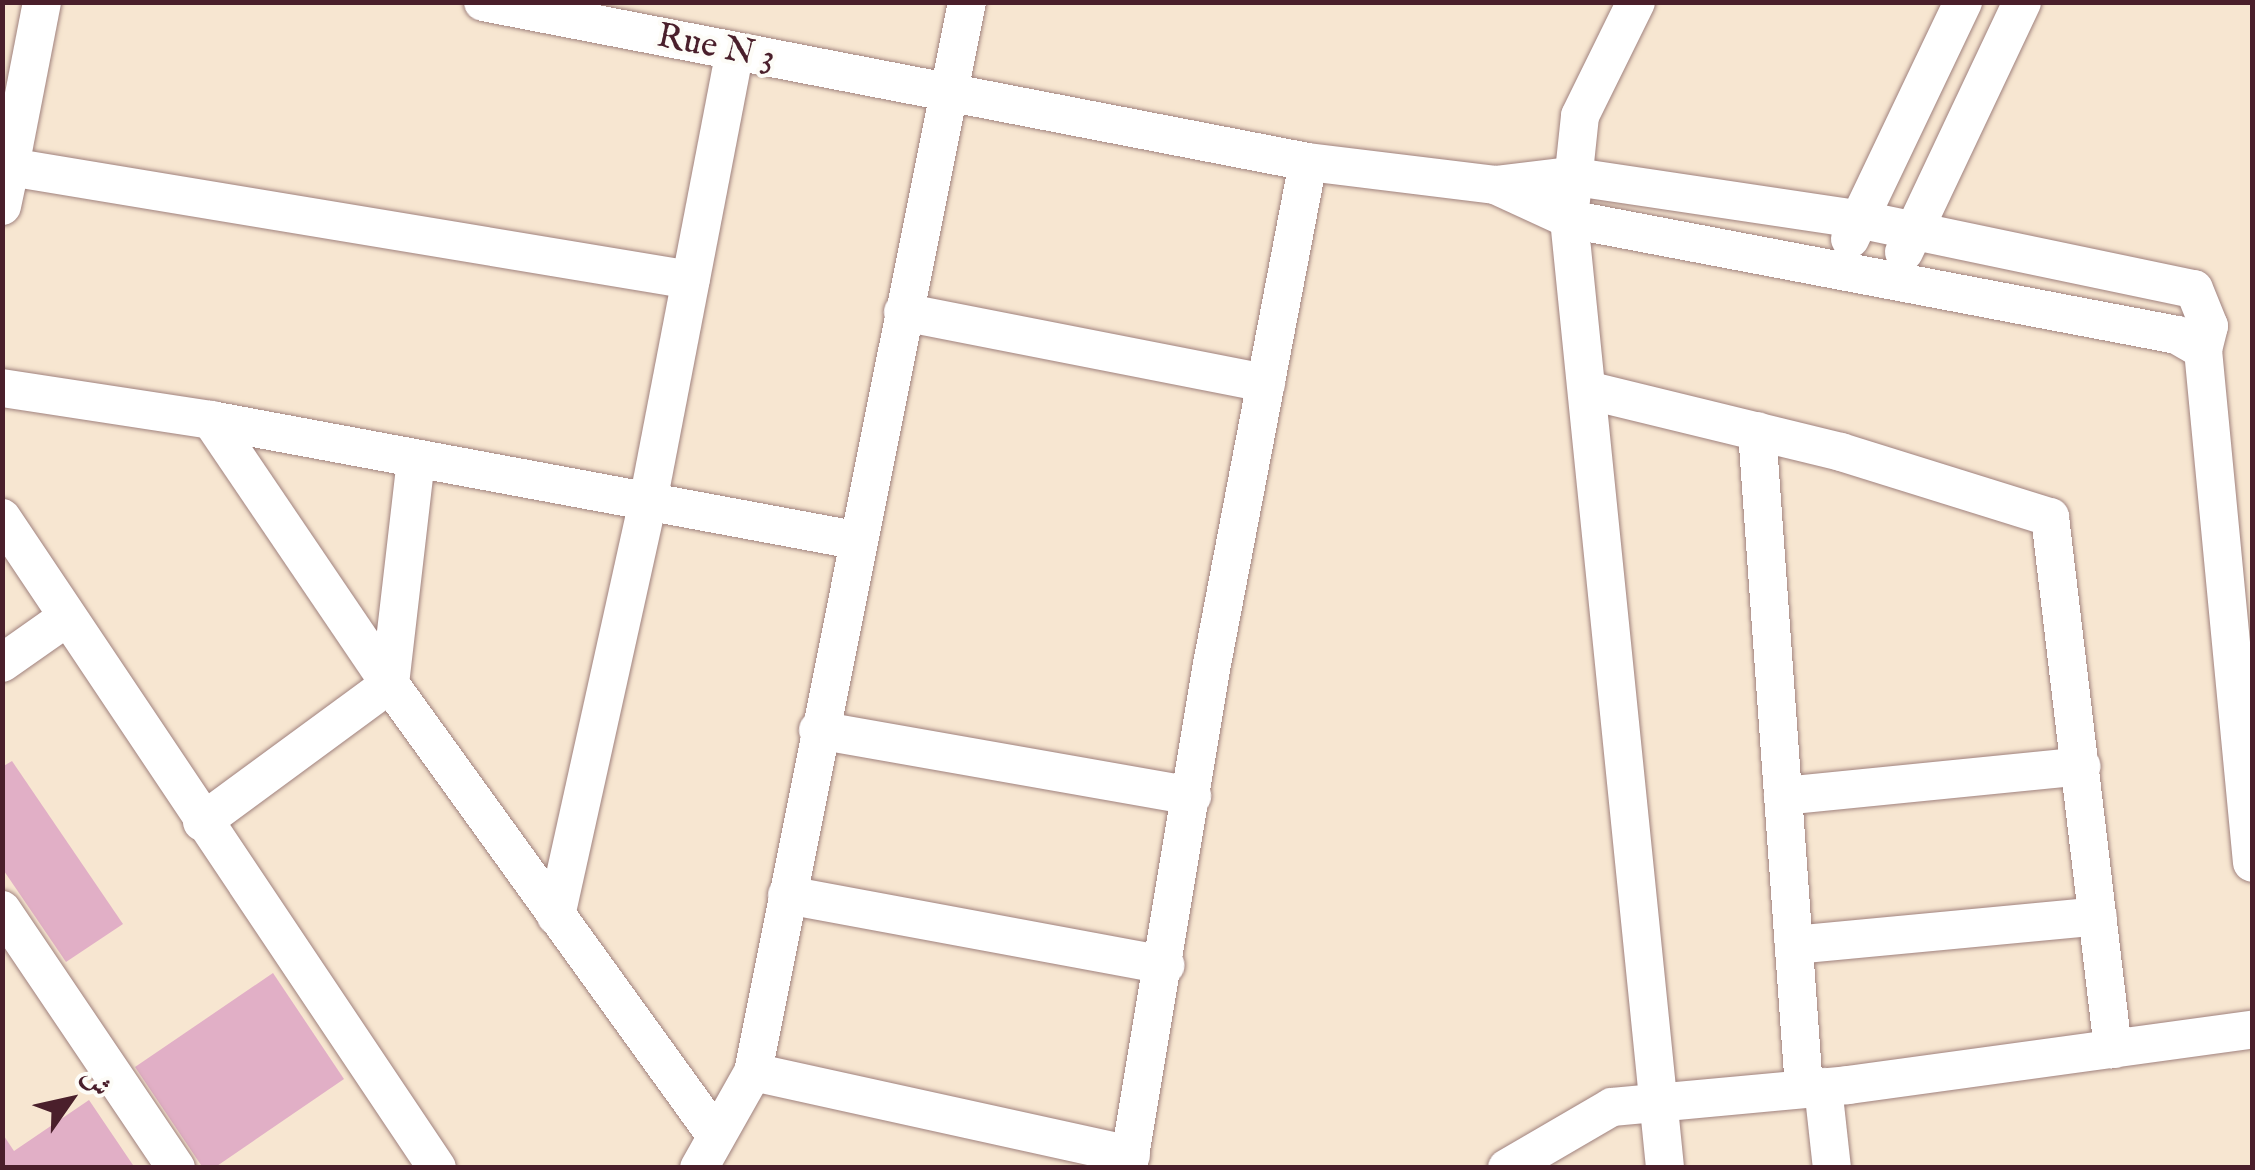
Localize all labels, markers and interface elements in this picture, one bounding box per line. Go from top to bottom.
street label: Rue N 3 [653,16,779,80]
north arrow [20,1050,120,1150]
text: ش [73,1062,118,1104]

